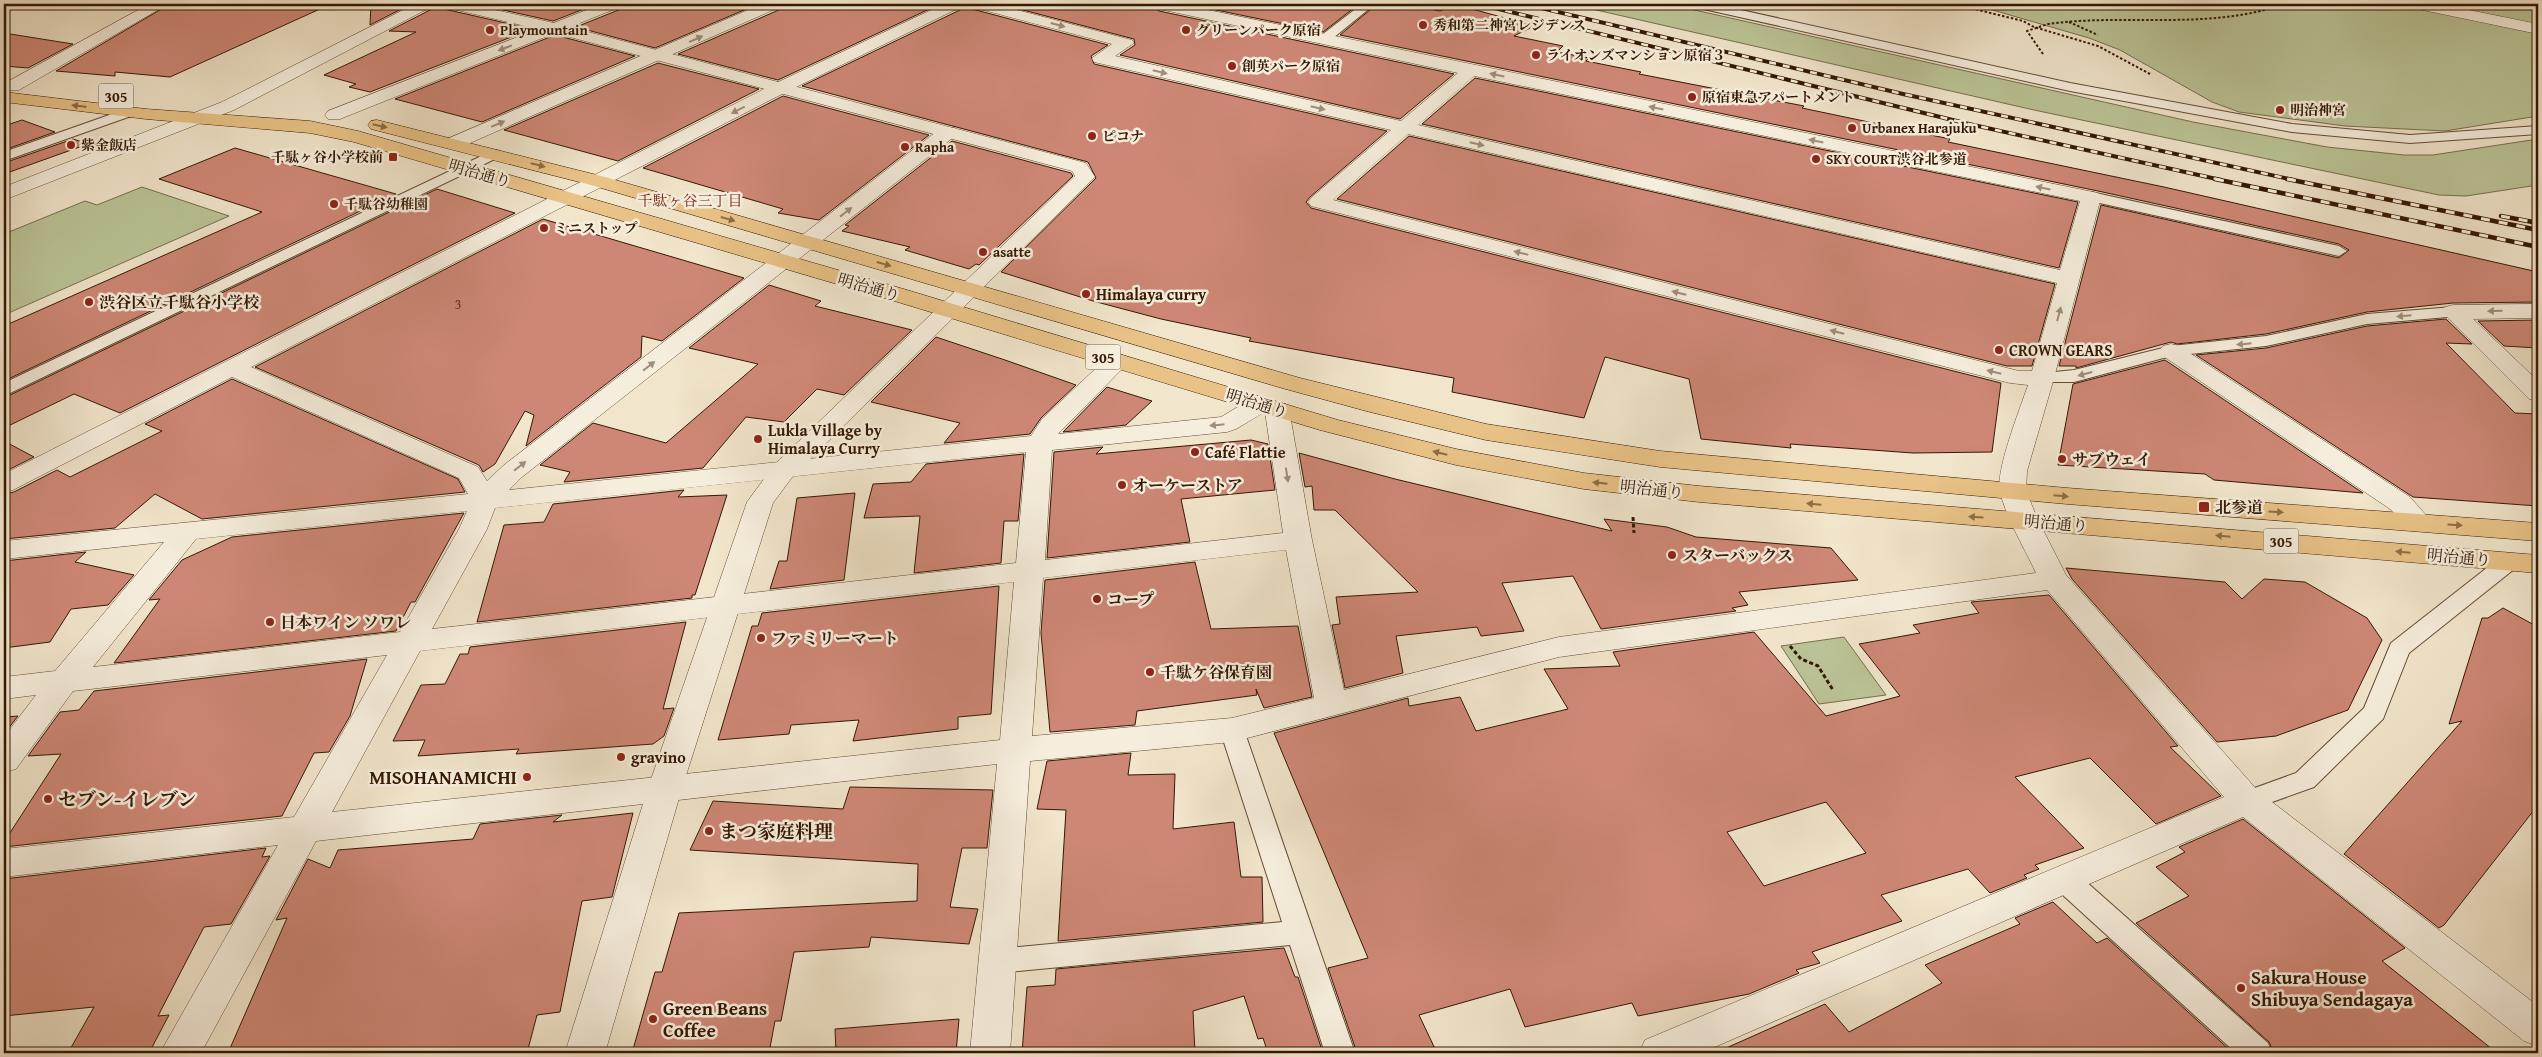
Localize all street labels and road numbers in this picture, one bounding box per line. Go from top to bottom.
road number: 305 [98,84,134,108]
street label: 明治通り [446,153,514,193]
street label: 明治通り [835,267,903,307]
road number: 305 [1086,344,1120,370]
street label: 明治通り [1223,382,1291,424]
street label: 明治通り [1619,474,1685,504]
street label: 明治通り [2023,508,2089,538]
road number: 305 [2264,528,2298,554]
street label: 明治通り [2426,542,2492,572]

